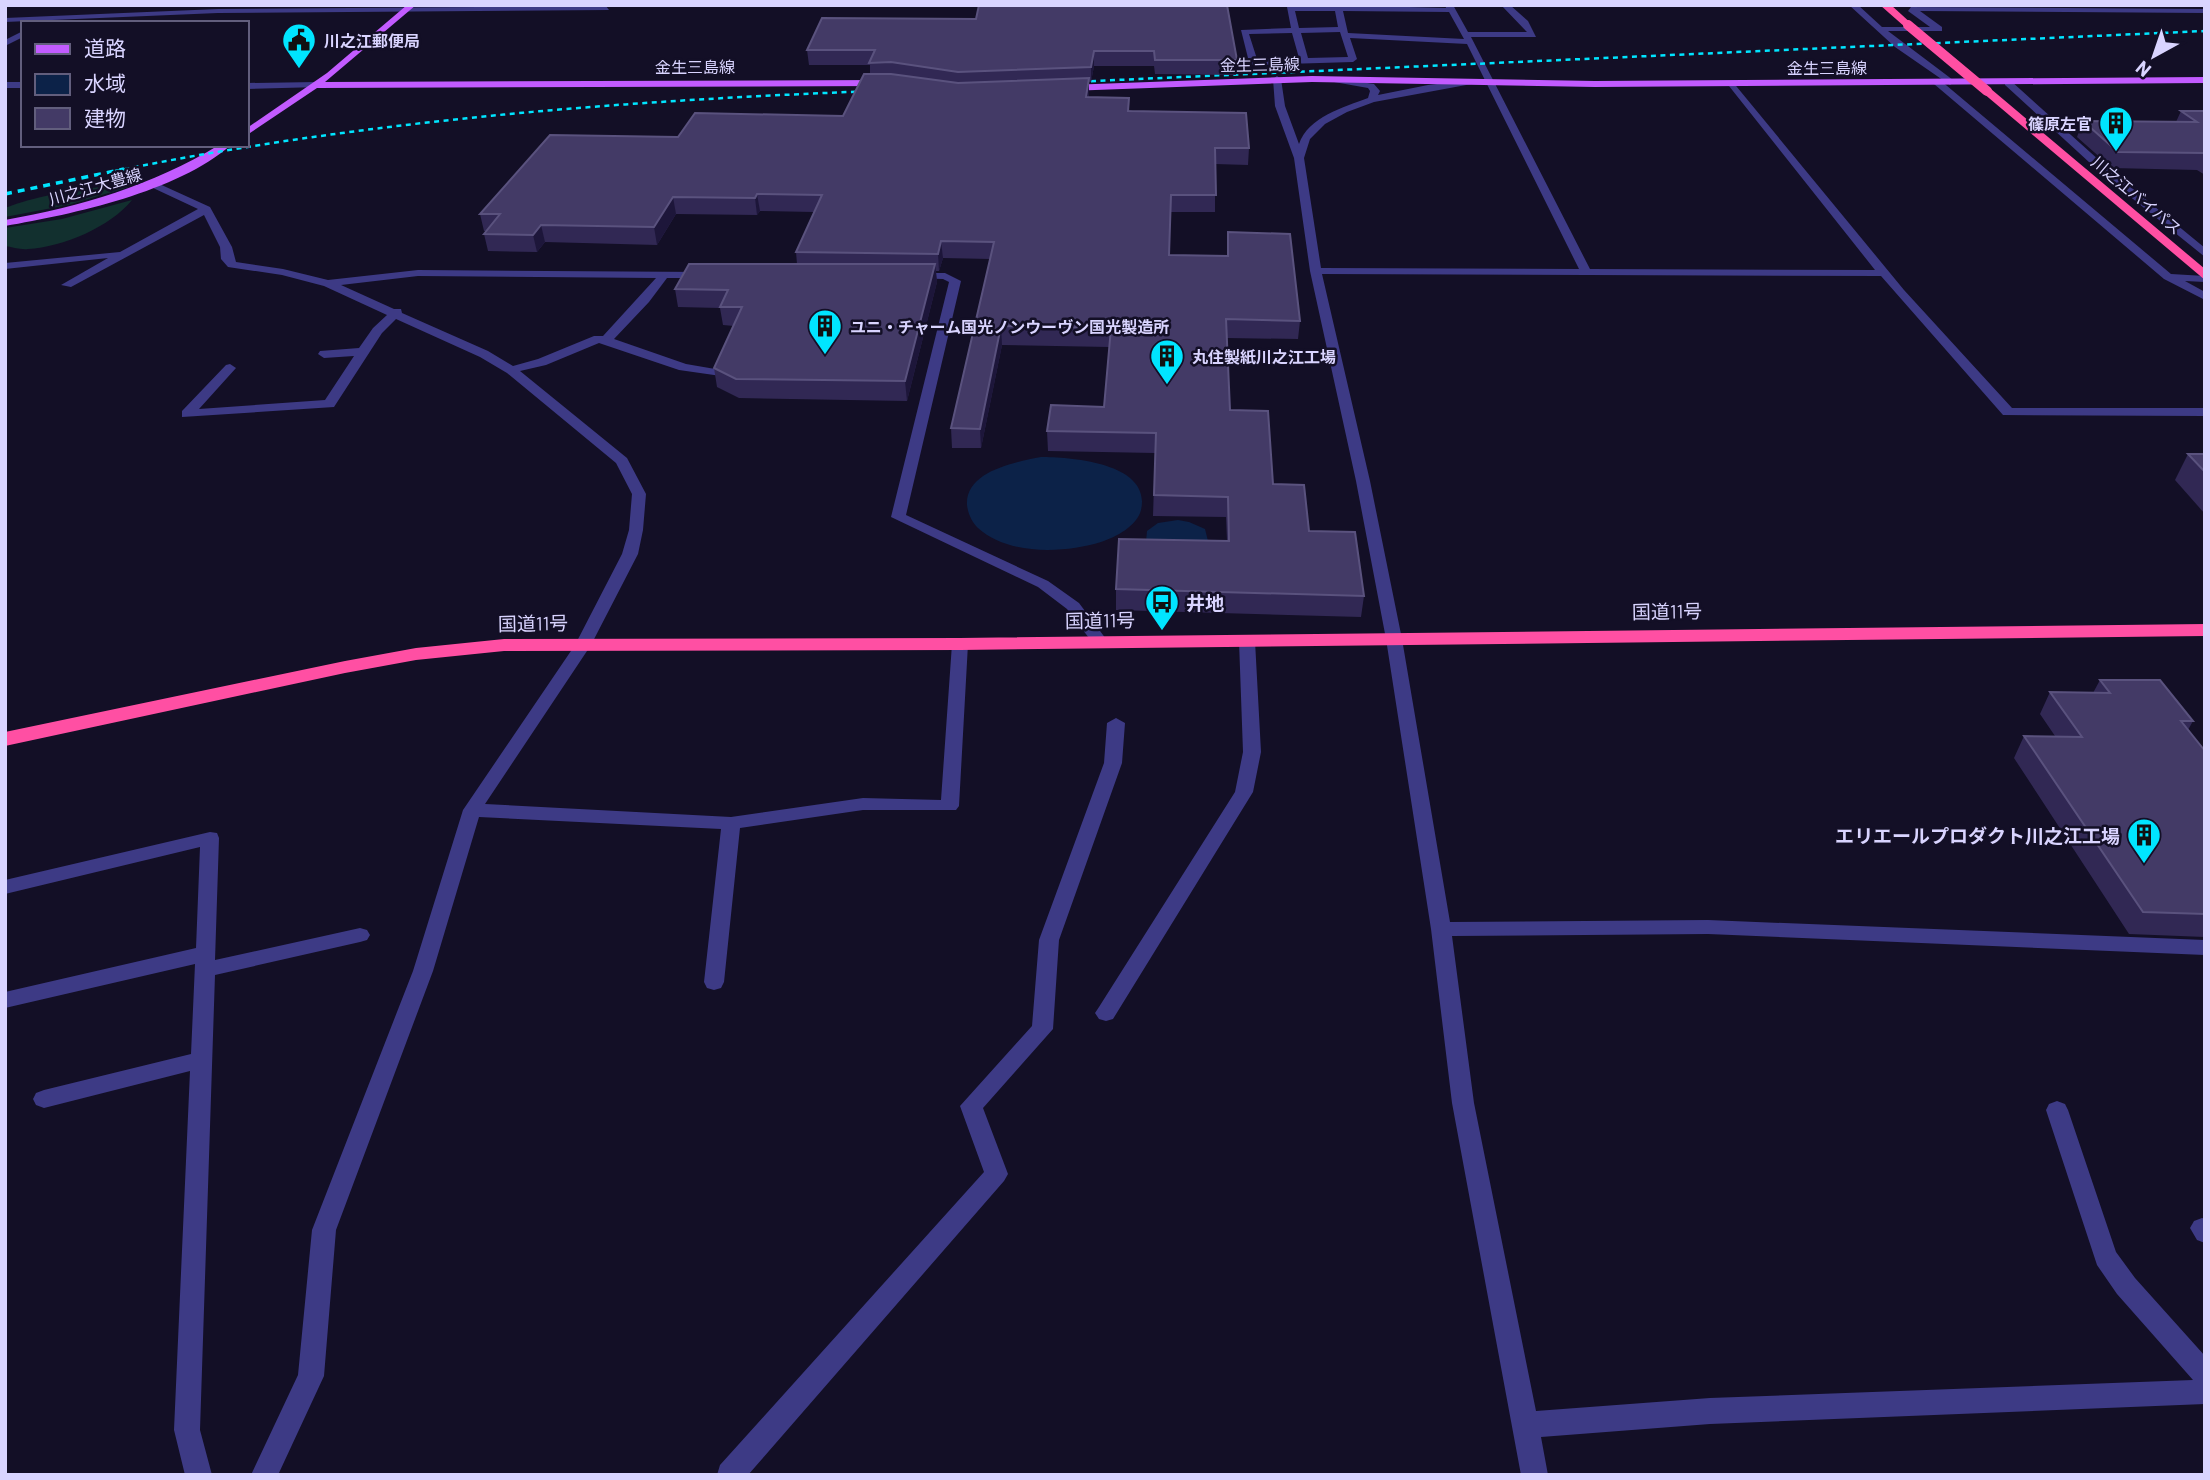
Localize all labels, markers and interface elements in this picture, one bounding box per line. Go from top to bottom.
legend [21,21,248,147]
public building icon: 川之江郵便局 [280,21,318,70]
north arrow [2119,21,2189,91]
place label: 川之江郵便局 [324,31,420,50]
text: 道路 [84,35,126,60]
street label: 金生三島線 [1220,54,1300,74]
street label: 金生三島線 [655,57,735,76]
text: N [2131,57,2155,82]
street label: 金生三島線 [1787,58,1867,77]
text: 水域 [84,70,126,95]
building icon: 篠原左官 [2097,104,2135,153]
text: 建物 [84,105,126,130]
place label: 篠原左官 [2028,114,2092,133]
street label: 川之江バイパス [2088,152,2186,238]
street label: 川之江大豊線 [46,164,144,208]
building icon: ユニ・チャーム国光ノンウーヴン国光製造所 [806,307,844,356]
place label: ユニ・チャーム国光ノンウーヴン国光製造所 [850,317,1169,336]
building icon: 丸住製紙川之江工場 [1148,337,1186,386]
place label: 丸住製紙川之江工場 [1192,347,1336,366]
bus stop icon: 井地 [1143,583,1181,632]
place label: 井地 [1186,591,1224,614]
street label: 国道11号 [1632,599,1702,623]
street label: 国道11号 [1065,608,1135,632]
street label: 国道11号 [498,611,568,635]
building icon: エリエールプロダクト川之江工場 [2125,816,2163,865]
place label: エリエールプロダクト川之江工場 [1835,824,2120,847]

